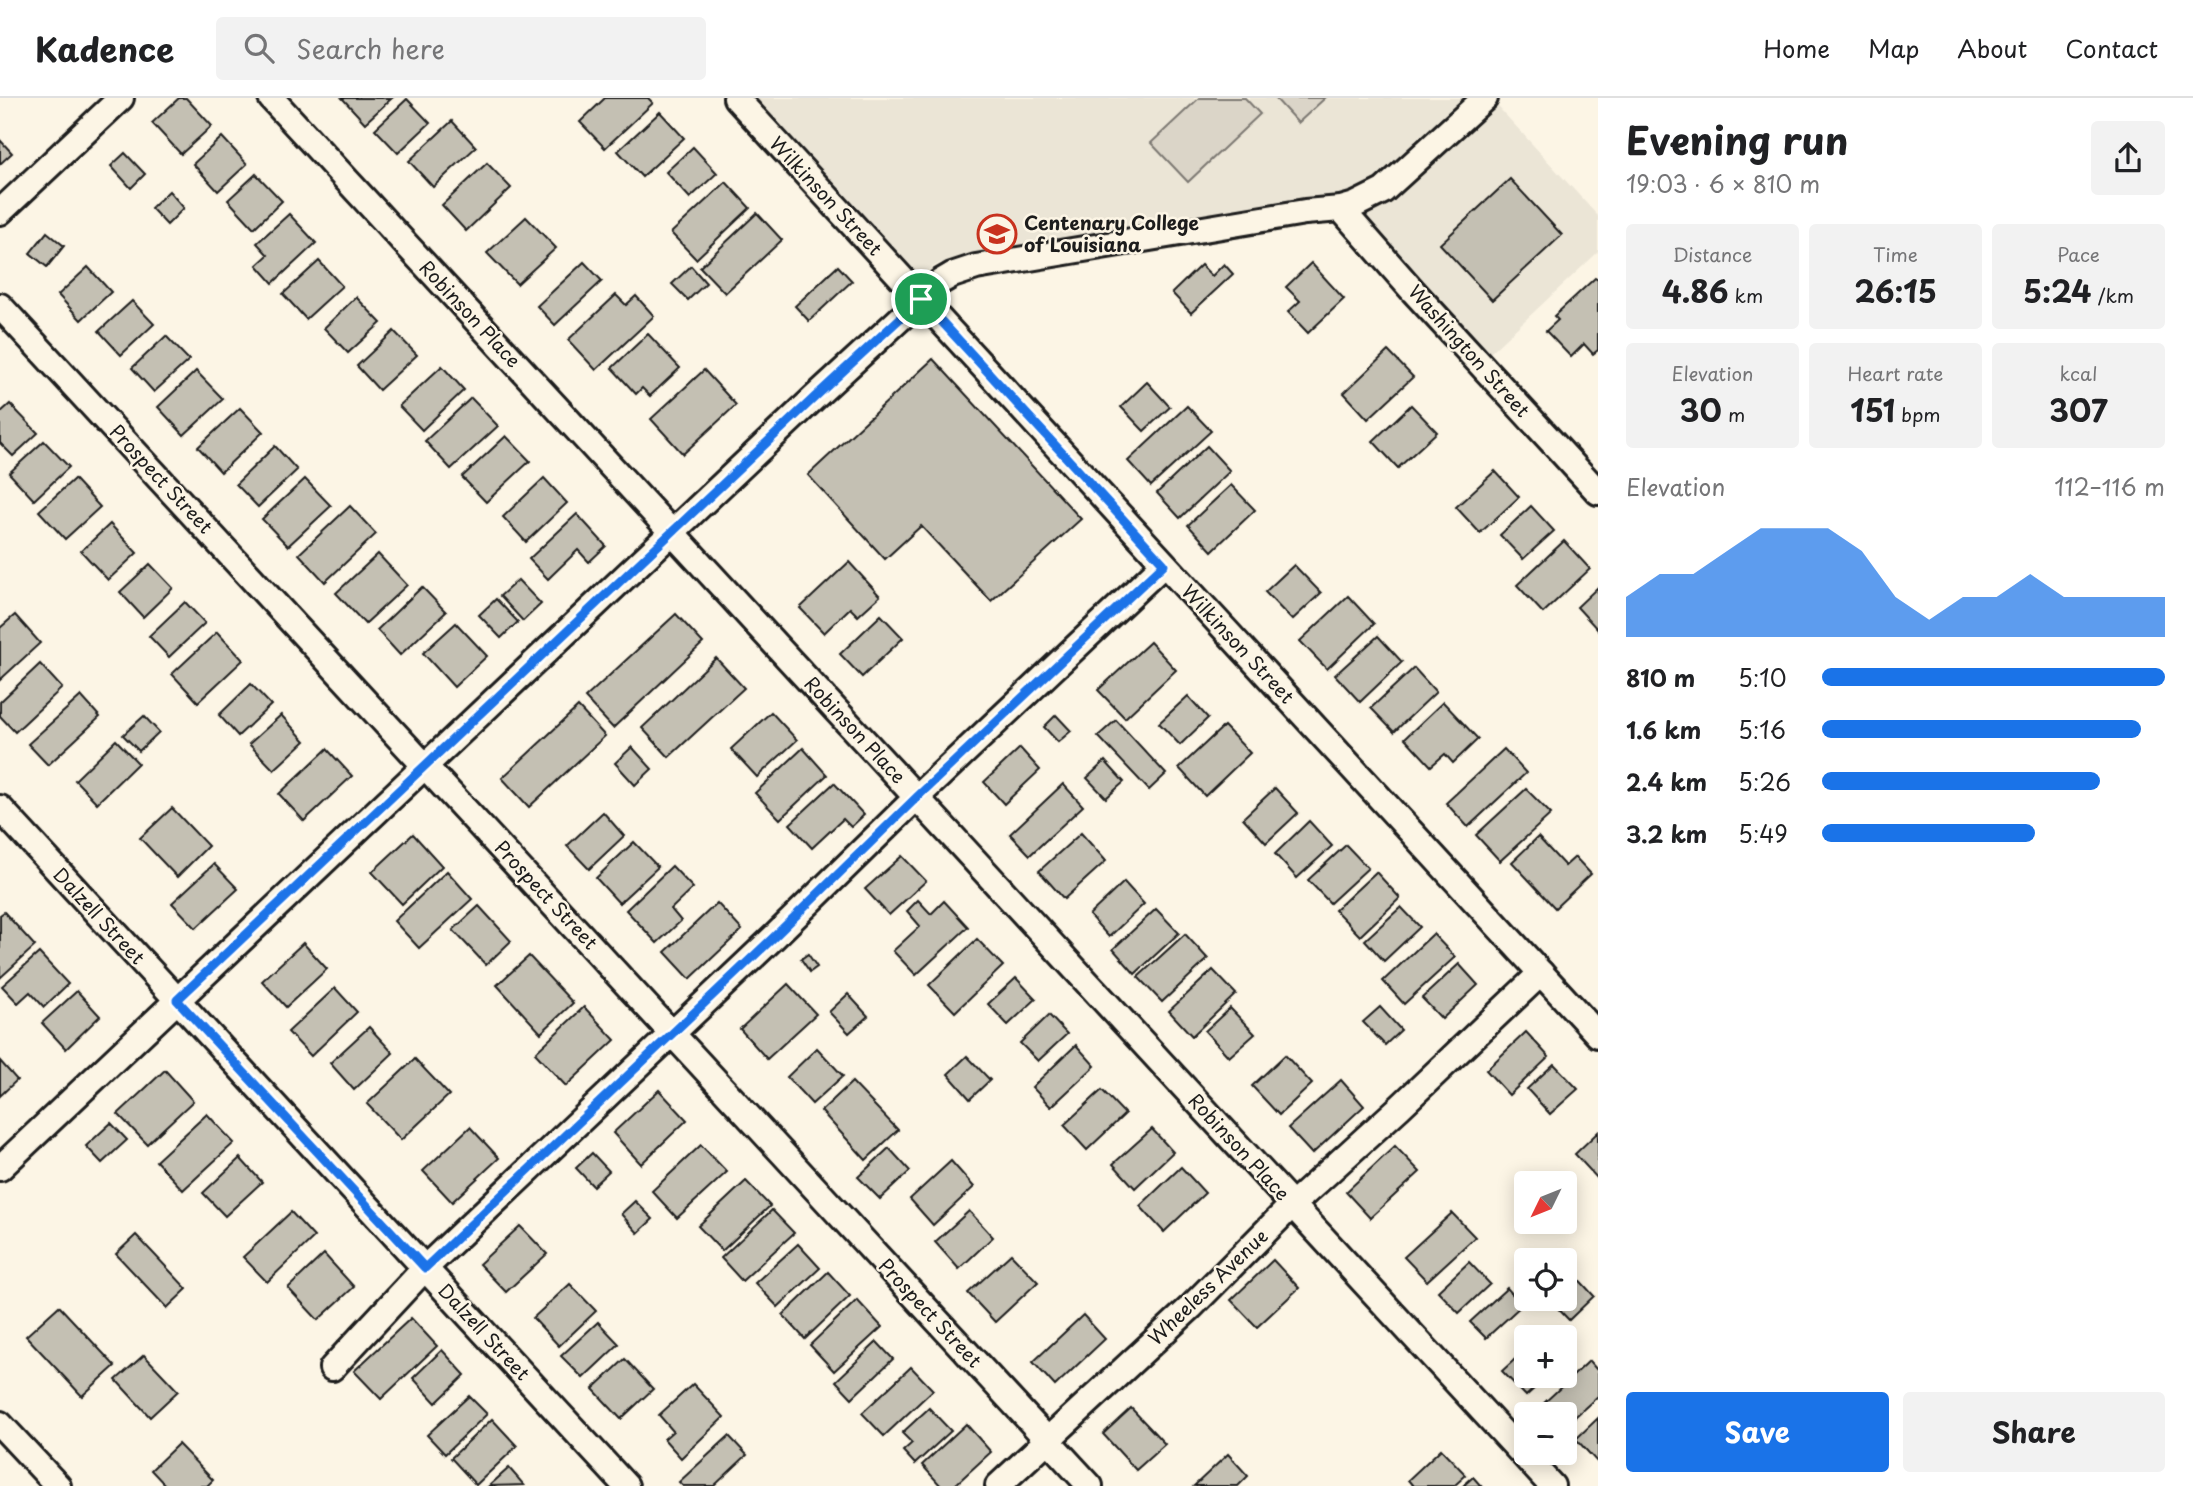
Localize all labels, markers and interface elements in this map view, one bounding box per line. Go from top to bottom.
search box [216,17,706,80]
text: Kadence [35,23,174,73]
icon: search [240,29,278,67]
text: Search here [296,29,445,68]
text: Home [1763,30,1830,66]
text: Map [1868,30,1919,66]
text: About [1957,30,2027,66]
text: Contact [2065,30,2158,66]
text: Evening run [1626,111,1848,168]
button: share [2091,121,2165,195]
street label: Wilkinson Street [764,129,890,261]
text: 19:03 · 6 × 810 m [1626,166,1820,201]
place label: Centenary College of Louisiana [1024,208,1199,258]
school or university icon: Centenary College of Louisiana [976,213,1018,255]
text: Distance [1673,240,1752,268]
text: Time [1873,240,1918,268]
text: Pace [2057,240,2100,268]
street label: Robinson Place [414,254,528,373]
text: 4.86 [1662,268,1728,313]
text: 26:15 [1854,268,1937,313]
text: 5:24 [2023,268,2091,313]
pin [891,269,951,329]
street label: Washington Street [1402,278,1537,423]
icon: arrive [902,280,940,318]
text: km [1728,281,1763,309]
text: /km [2091,281,2134,309]
text: Elevation [1672,359,1753,387]
text: Heart rate [1848,359,1943,387]
text: kcal [2060,359,2097,387]
text: 30 [1680,387,1722,432]
text: 151 [1850,387,1895,432]
text: 307 [2049,387,2108,432]
text: m [1722,400,1745,428]
text: bpm [1895,400,1941,428]
street label: Prospect Street [104,417,220,539]
text: Elevation [1626,469,1725,504]
text: 112–116 m [2054,469,2165,504]
street label: Wilkinson Street [1176,577,1302,709]
text: 810 m [1626,660,1695,695]
text: 5:10 [1738,660,1786,695]
street label: Robinson Place [799,670,913,789]
text: 1.6 km [1626,712,1701,747]
text: 5:16 [1738,712,1786,747]
text: 2.4 km [1626,764,1707,799]
text: 5:26 [1738,764,1791,799]
text: 3.2 km [1626,816,1707,851]
text: 5:49 [1738,816,1788,851]
street label: Prospect Street [489,833,605,955]
street label: Dalzell Street [47,861,152,970]
street label: Robinson Place [1183,1087,1297,1206]
north arrow [1514,1171,1577,1234]
map controls [1514,1171,1577,1465]
street label: Wheeless Avenue [1141,1222,1273,1351]
button: locate [1514,1248,1577,1311]
street label: Prospect Street [873,1251,989,1373]
street label: Dalzell Street [432,1277,537,1386]
button: + [1514,1325,1577,1388]
button: Save [1626,1392,1889,1472]
button: Share [1903,1392,2165,1472]
button: − [1514,1402,1577,1465]

